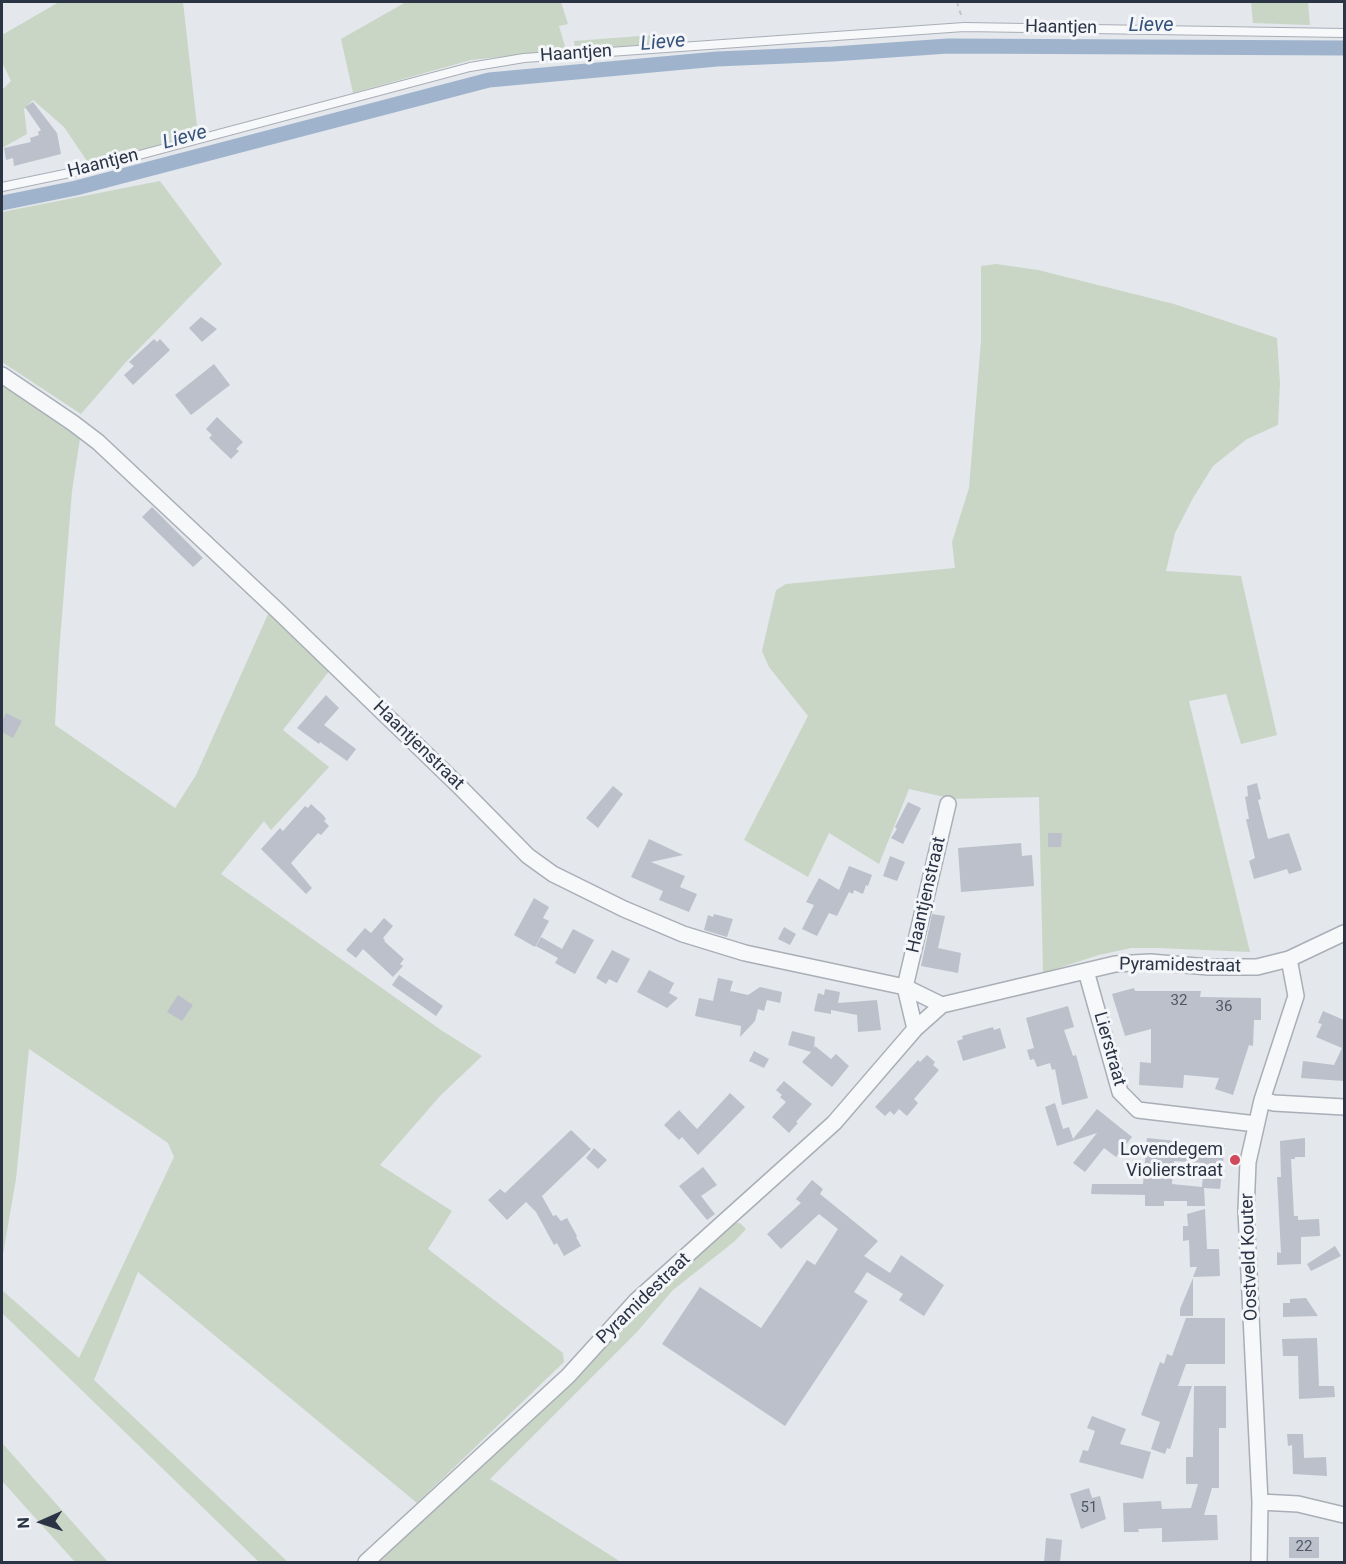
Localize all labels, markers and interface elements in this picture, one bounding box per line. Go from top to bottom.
water label: Lieve [1129,14,1173,38]
street label: Haantjen [1025,17,1097,39]
water label: Lieve [640,29,686,57]
street label: Haantjen [539,41,613,67]
water label: Lieve [160,121,210,155]
street label: Haantjen [65,145,141,183]
street label: Haantjenstraat [368,697,468,795]
street label: Haantjenstraat [903,835,951,955]
street label: Pyramidestraat [1119,954,1241,978]
house number: 32 [1171,992,1187,1010]
house number: 36 [1216,998,1232,1016]
street label: Lierstraat [1088,1009,1130,1089]
place label: Lovendegem Violierstraat [1120,1139,1223,1182]
marker: Lovendegem Violierstraat [1228,1153,1242,1167]
street label: Oostveld Kouter [1237,1193,1263,1321]
street label: Pyramidestraat [593,1249,695,1349]
north arrow [12,1492,72,1552]
house number: 51 [1081,1499,1097,1517]
text: N [14,1517,33,1529]
house number: 22 [1296,1538,1312,1556]

